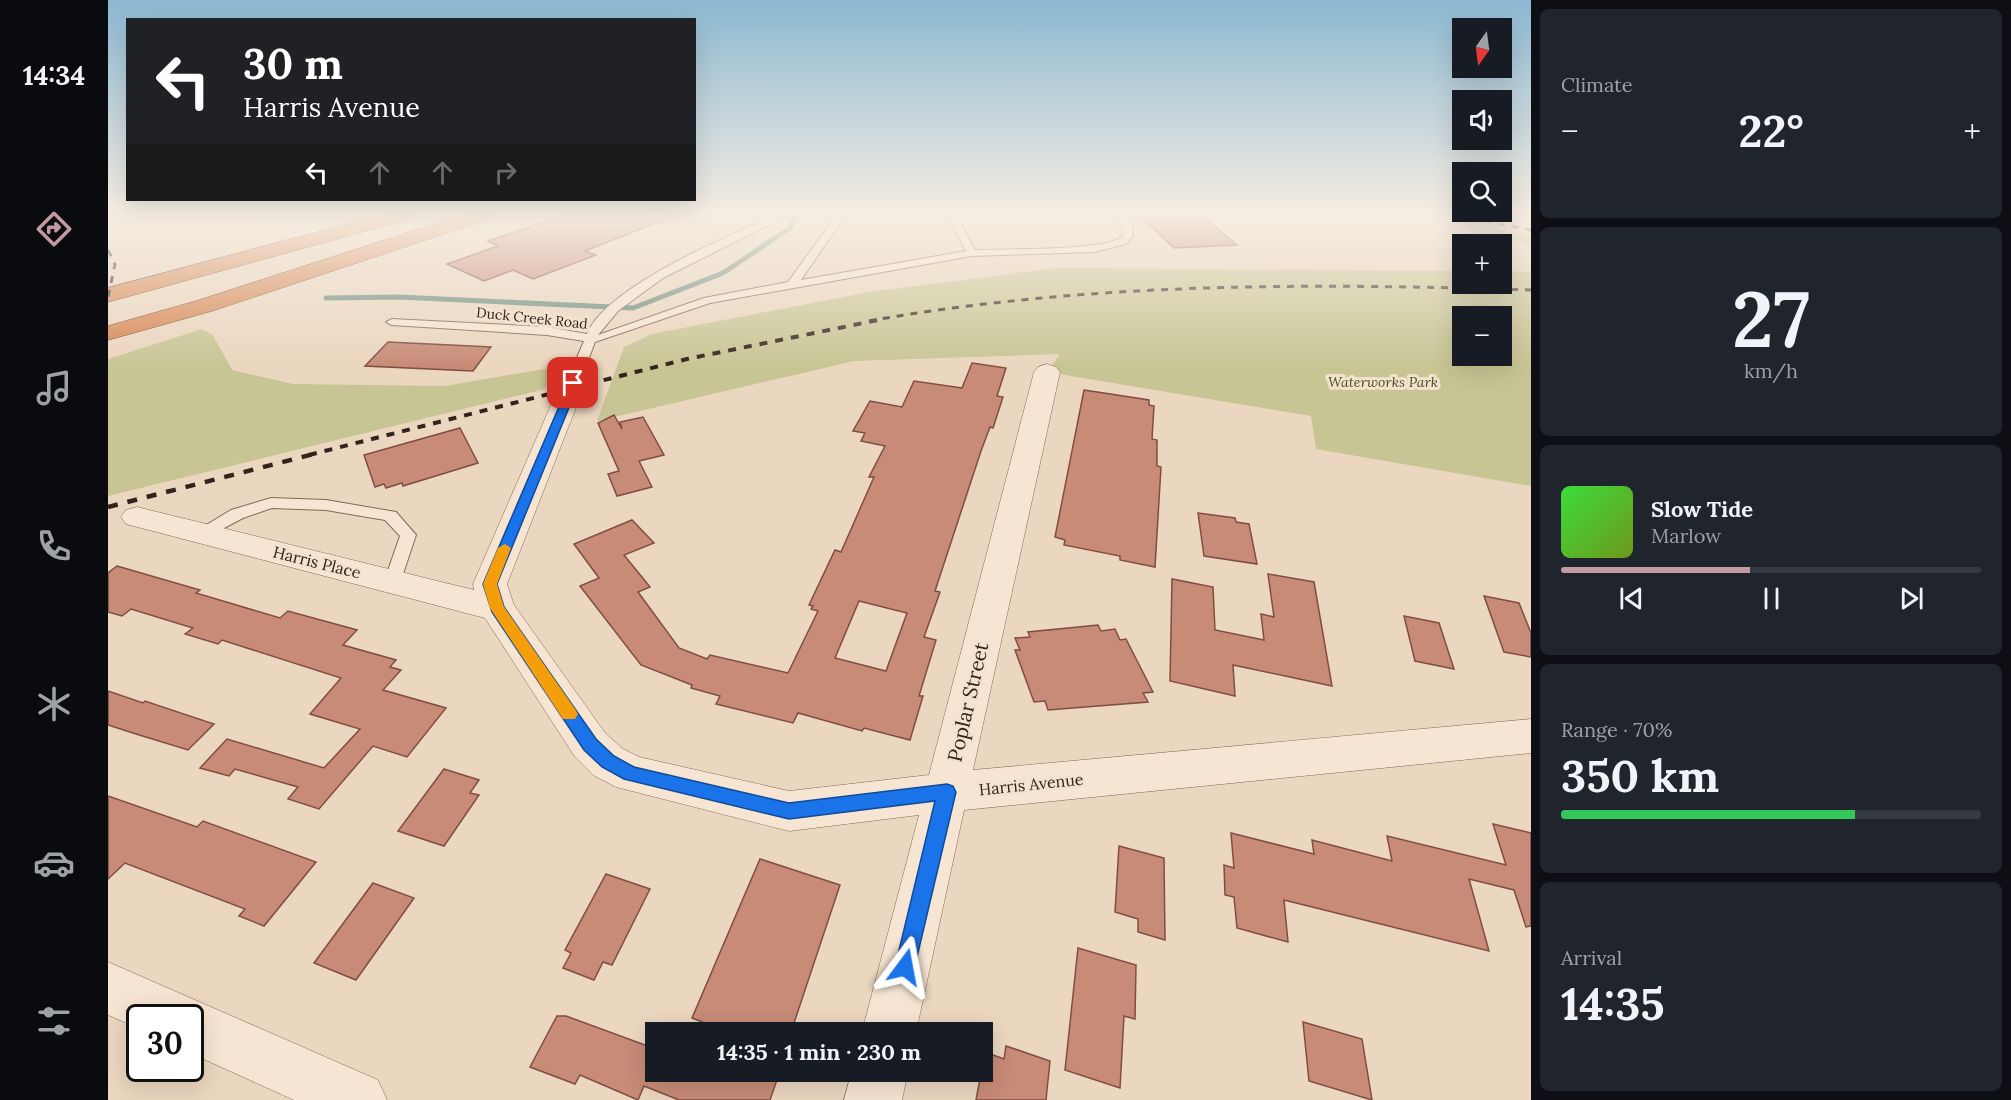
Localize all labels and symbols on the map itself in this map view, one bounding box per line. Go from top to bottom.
north arrow [1452,18,1512,78]
street label: Duck Creek Road [475,303,589,333]
pin [547,357,598,408]
park label: Waterworks Park [1328,373,1438,391]
street label: Harris Place [271,541,363,583]
street label: Poplar Street [942,639,993,764]
street label: Harris Avenue [978,769,1085,799]
position arrow [873,935,937,999]
speed limit sign: 30 [126,1004,204,1082]

